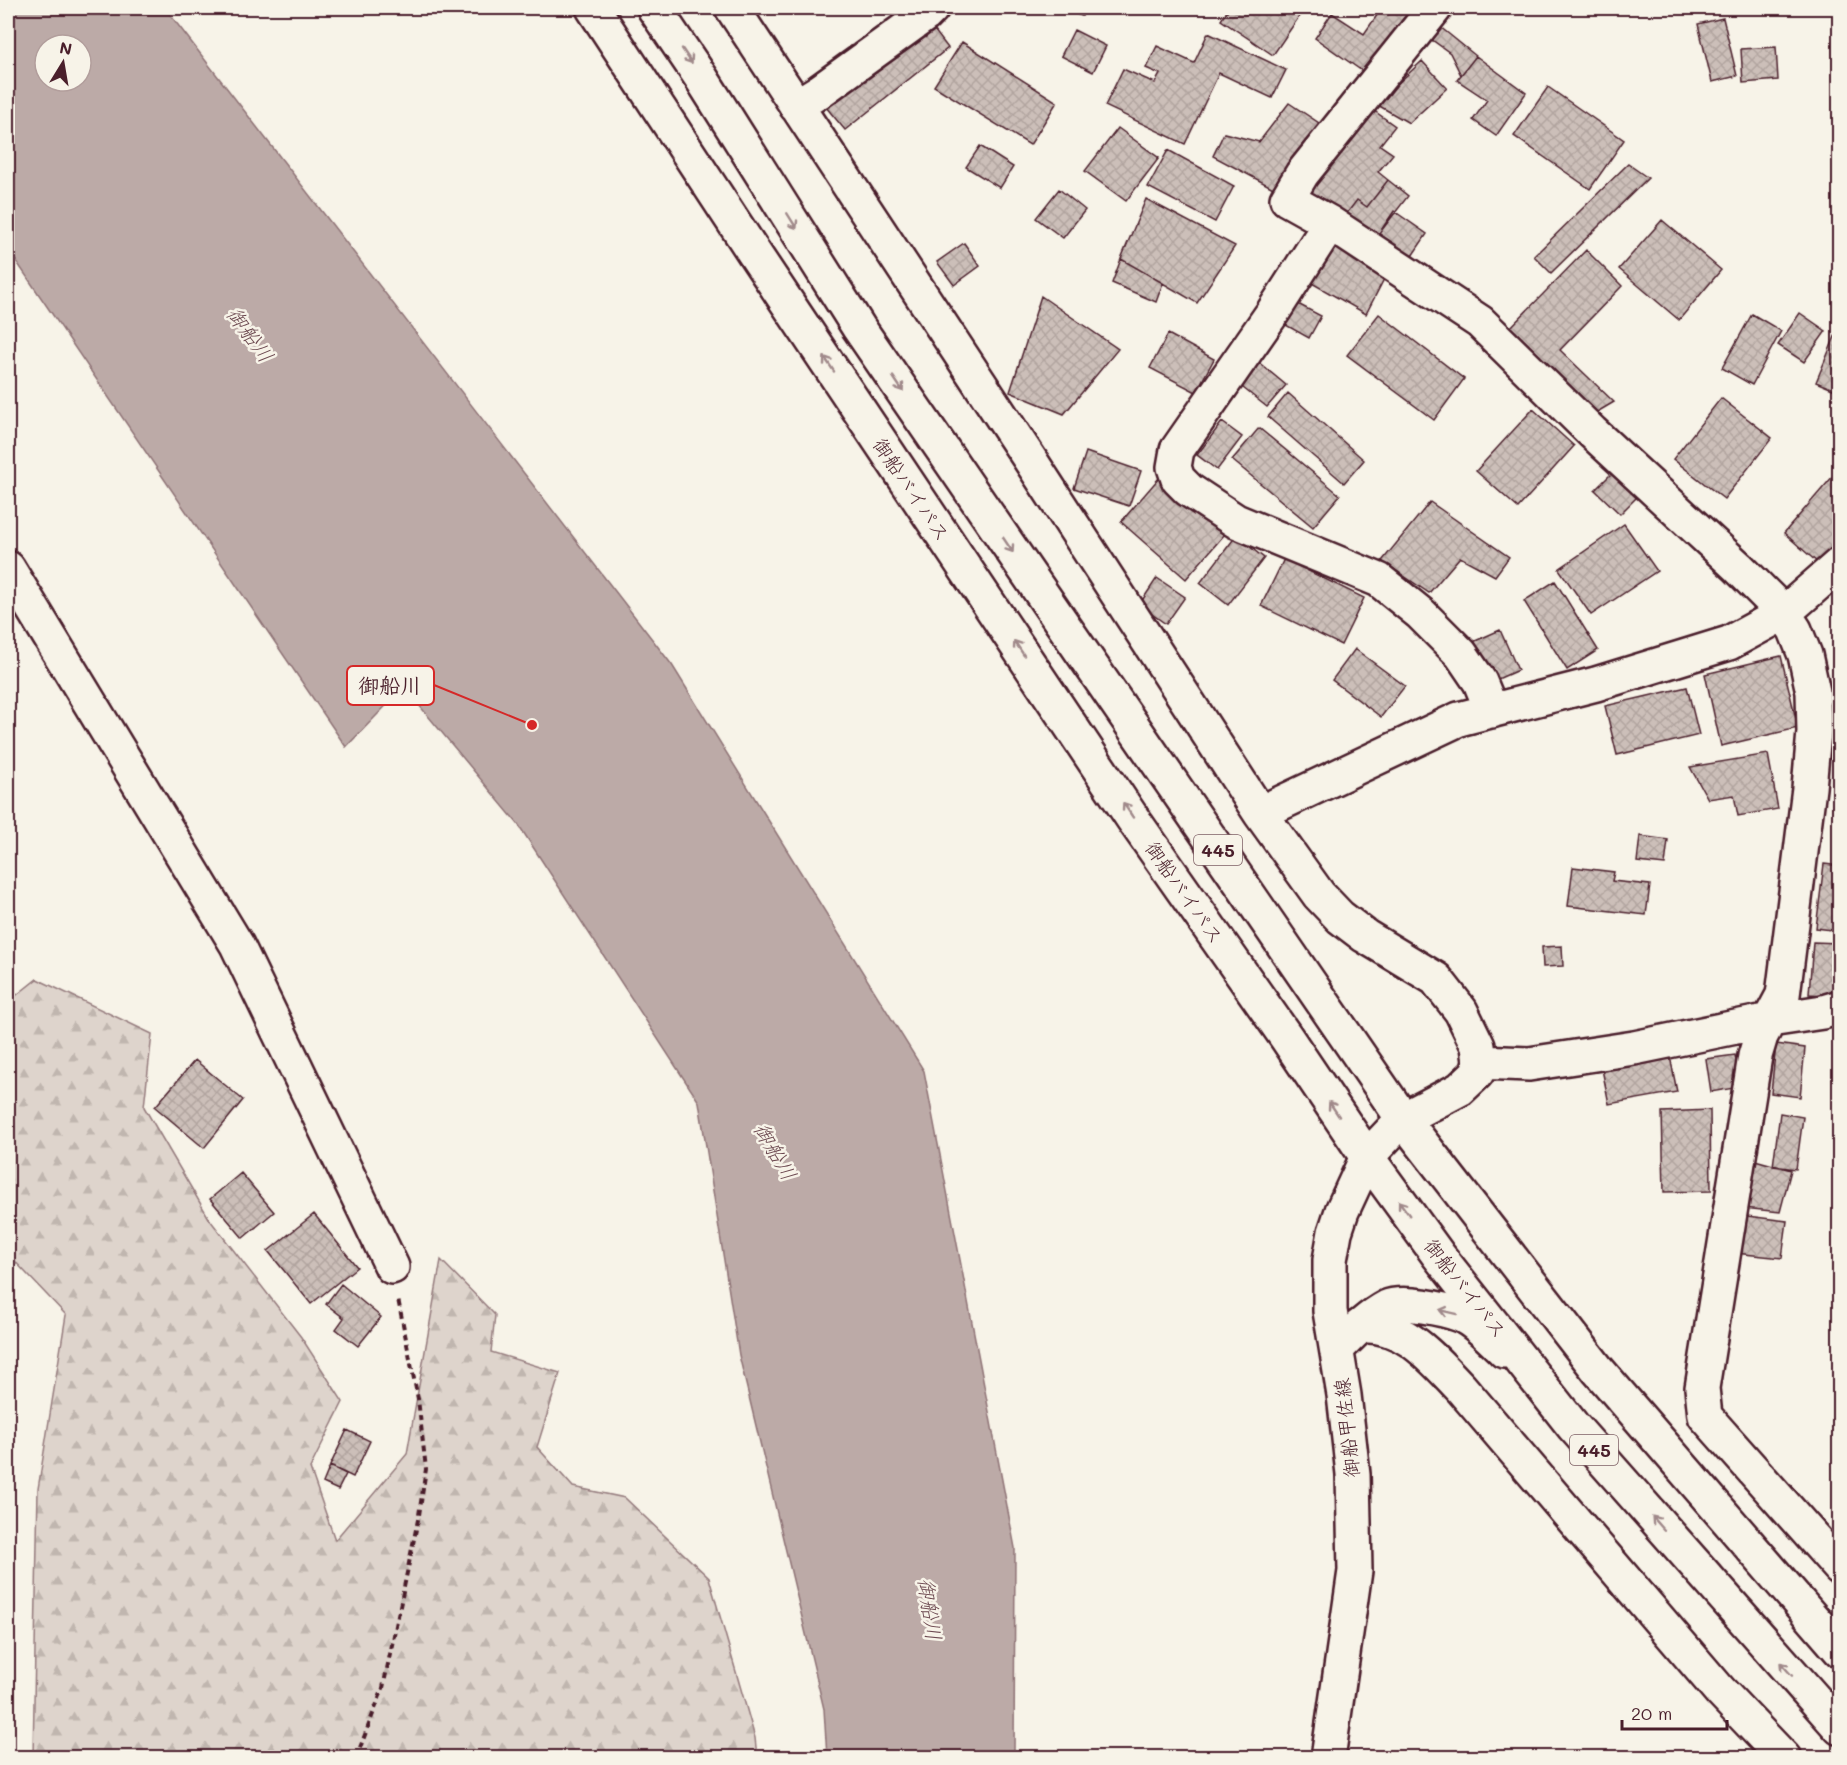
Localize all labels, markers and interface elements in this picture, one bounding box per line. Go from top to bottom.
north arrow [33,33,93,93]
text: N [58,36,74,59]
one-way arrow [681,47,693,64]
one-way arrow [785,212,798,229]
water label: 御船川 [222,301,280,367]
one-way arrow [823,356,835,373]
one-way arrow [892,375,904,392]
street label: 御船バイパス [868,432,956,546]
one-way arrow [1002,536,1014,552]
one-way arrow [1013,641,1025,657]
callout: 御船川 [347,666,434,705]
text: 御船川 [359,671,422,698]
one-way arrow [1122,803,1134,819]
road number: 445 [1194,835,1242,865]
street label: 御船バイパス [1140,836,1230,948]
one-way arrow [1328,1101,1340,1118]
water label: 御船川 [749,1117,803,1185]
one-way arrow [1397,1200,1410,1216]
street label: 御船バイパス [1419,1233,1513,1343]
one-way arrow [1439,1306,1458,1318]
street label: 御船甲佐線 [1328,1377,1364,1479]
road number: 445 [1570,1435,1618,1465]
one-way arrow [1651,1516,1665,1531]
water label: 御船川 [913,1576,949,1642]
one-way arrow [1779,1662,1793,1677]
scale bar [1622,1693,1727,1731]
text: 20 m [1631,1701,1672,1725]

